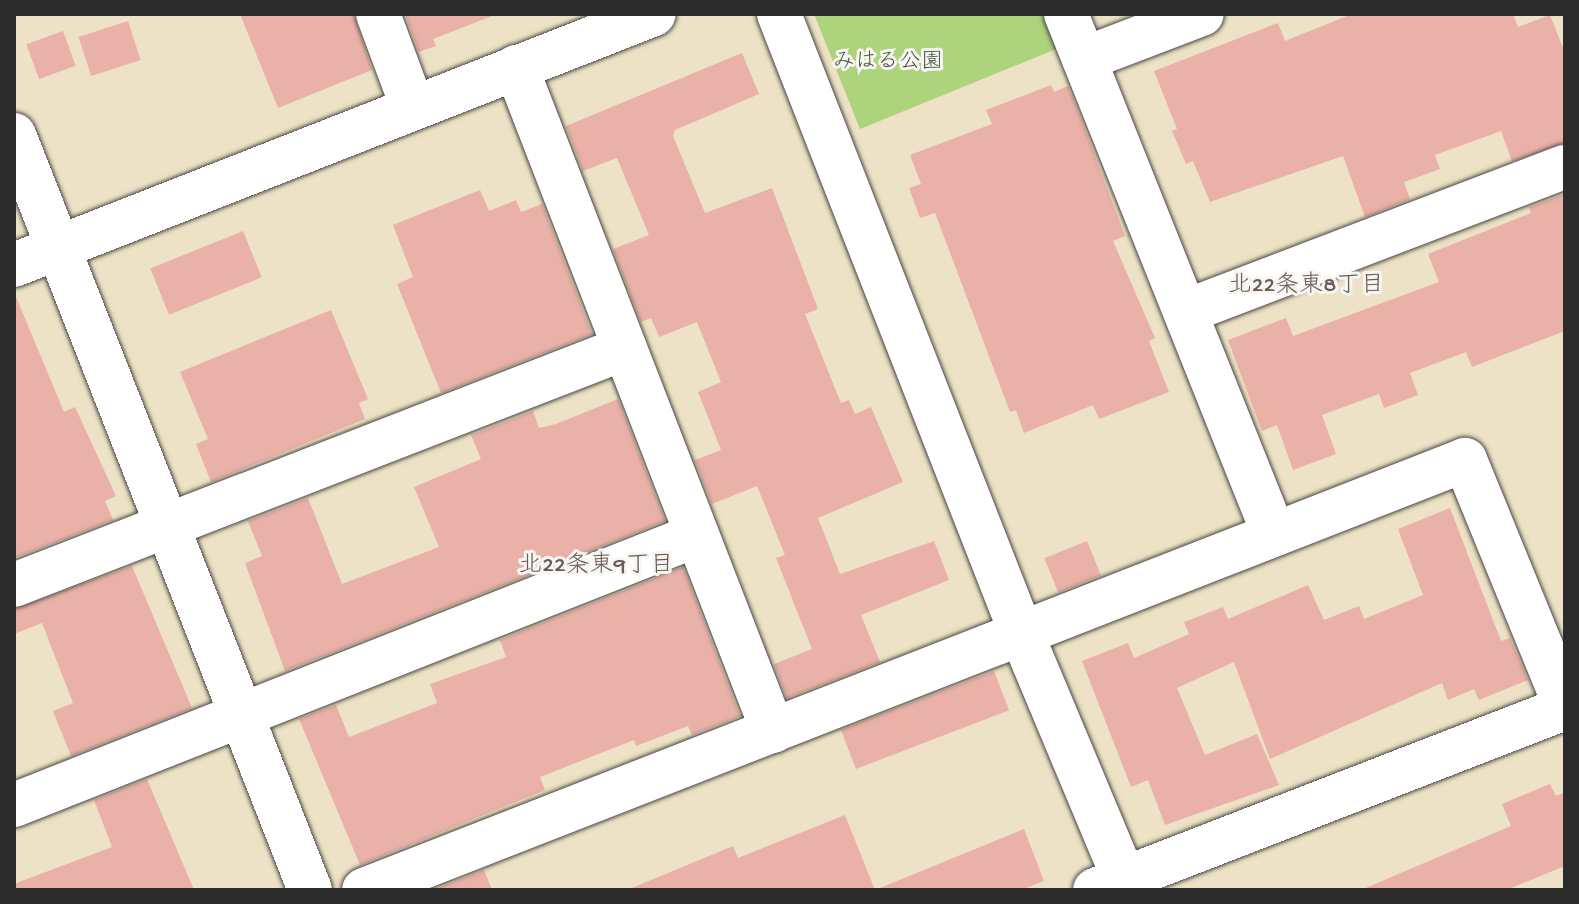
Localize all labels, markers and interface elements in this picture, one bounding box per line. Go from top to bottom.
park label: みはる公園 [833,51,943,77]
district label: 北22条東8丁目 [1228,273,1384,301]
district label: 北22条東9丁目 [518,553,674,581]

